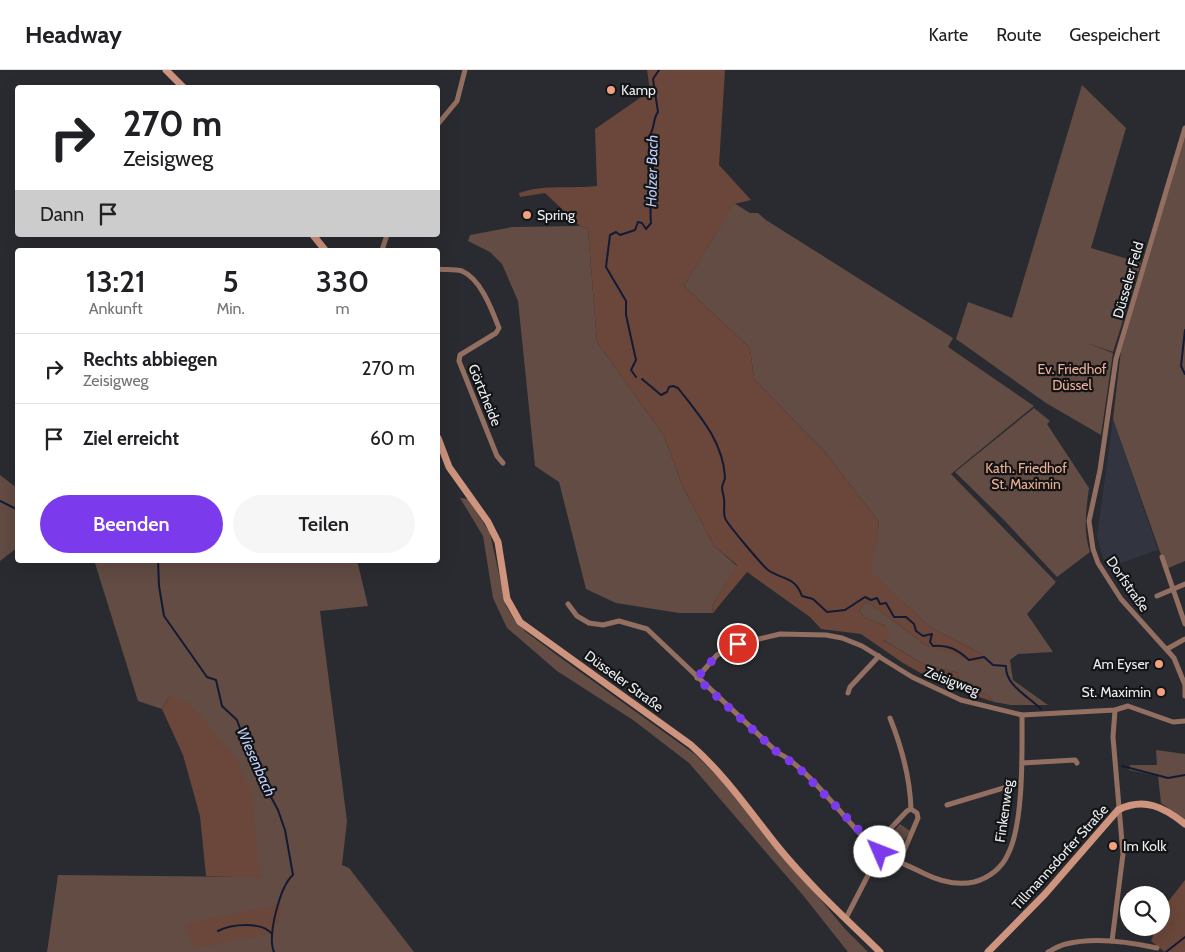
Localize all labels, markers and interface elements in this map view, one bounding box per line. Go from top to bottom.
text: Headway [25,20,122,49]
text: Karte [929,24,968,46]
text: Route [996,24,1041,46]
text: Gespeichert [1069,24,1160,46]
place label: Kamp [621,81,656,99]
marker: Kamp [605,84,617,96]
text: 270 m [123,102,222,145]
icon: right [40,105,105,170]
water label: Holzer Bach [642,135,662,207]
text: Zeisigweg [123,145,213,172]
icon: arrive [94,200,122,228]
text: Dann [40,203,84,226]
place label: Spring [537,206,576,224]
marker: Spring [521,209,533,221]
street label: Düsseler Feld [1108,240,1148,320]
text: 13:21 [86,263,146,300]
text: 5 [223,263,239,300]
text: 330 [316,263,369,300]
text: Ankunft [89,299,143,318]
text: Min. [216,299,245,318]
text: m [335,299,349,318]
text: Rechts abbiegen [83,348,217,371]
icon: right [40,355,68,383]
text: 270 m [361,357,415,380]
park label: Ev. Friedhof Düssel [1038,360,1107,394]
street label: Görtzheide [464,361,506,429]
text: Zeisigweg [83,371,149,390]
icon: arrive [40,425,68,453]
text: Ziel erreicht [83,427,179,450]
text: 60 m [370,427,415,450]
park label: Kath. Friedhof St. Maximin [985,459,1067,493]
button: Beenden [40,495,223,553]
button: Teilen [233,495,415,553]
street label: Dorfstraße [1102,553,1154,615]
pin [717,623,759,665]
icon: arrive [724,630,752,658]
street label: Düsseler Straße [581,646,667,716]
place label: Am Eyser [1093,655,1150,673]
marker: Am Eyser [1153,658,1165,670]
street label: Zeisigweg [922,662,983,700]
place label: St. Maximin [1082,683,1151,701]
marker: St. Maximin [1155,686,1167,698]
water label: Wiesenbach [233,725,279,799]
street label: Finkenweg [991,777,1017,843]
street label: Tillmannsdorfer Straße [1008,801,1112,913]
position arrow [853,825,905,877]
place label: Im Kolk [1123,837,1167,855]
marker: Im Kolk [1107,840,1119,852]
map controls [1120,886,1170,936]
button: search [1120,886,1170,936]

